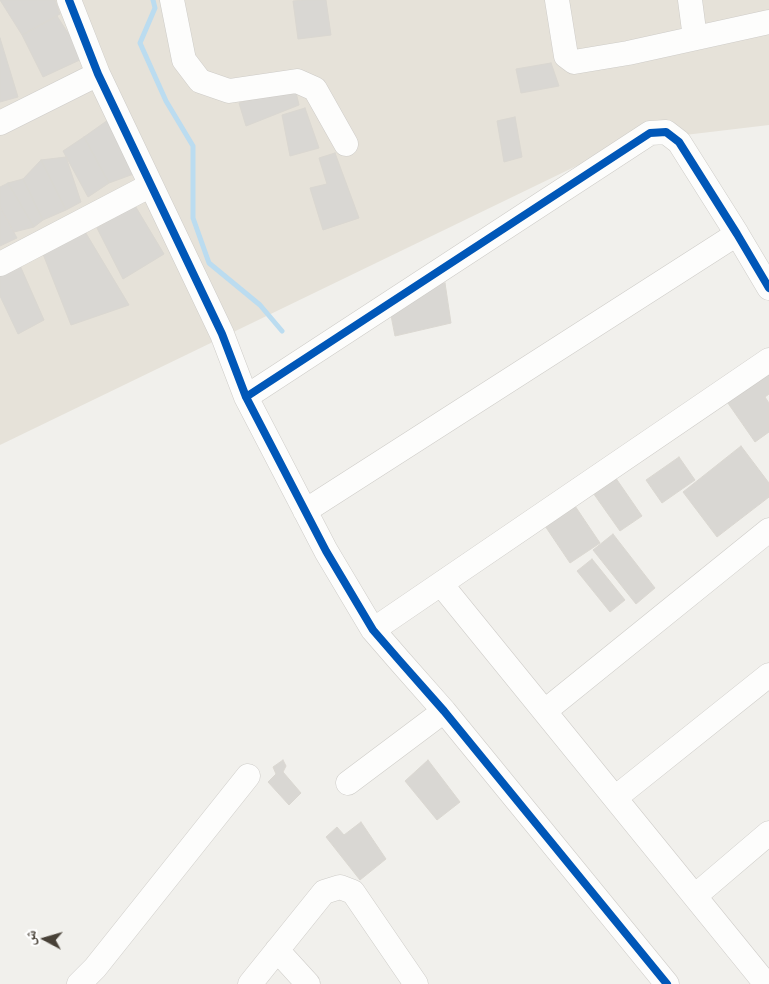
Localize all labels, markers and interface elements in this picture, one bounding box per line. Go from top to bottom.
north arrow [20,914,70,964]
text: ش [20,929,40,946]

